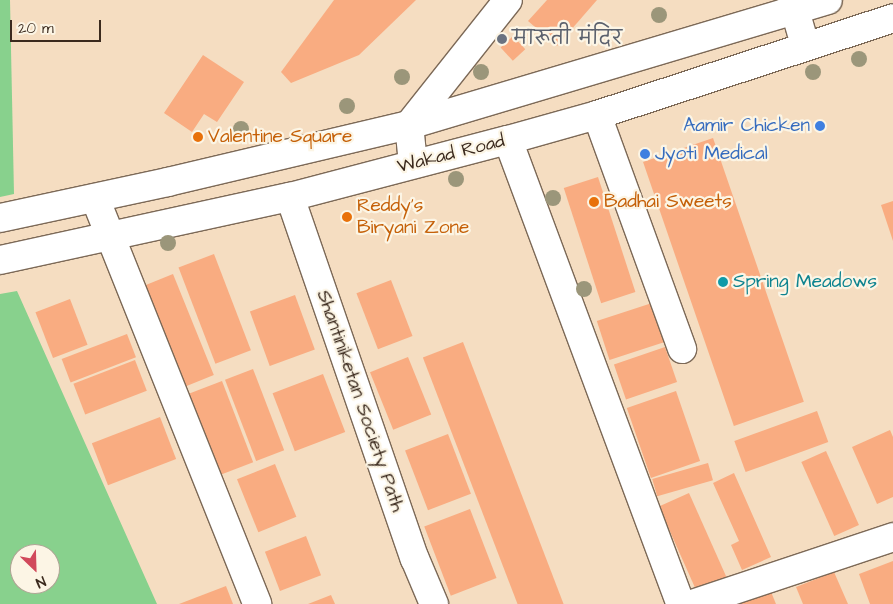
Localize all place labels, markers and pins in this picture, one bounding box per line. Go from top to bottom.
place label: मारूती मंदिर [512,28,622,50]
marker: मारूती मंदिर [496,33,508,45]
place label: Aamir Chicken [683,115,810,137]
marker: Aamir Chicken [814,120,826,132]
place label: Valentine Square [208,126,352,148]
marker: Valentine Square [192,131,204,143]
place label: Jyoti Medical [655,143,768,165]
marker: Jyoti Medical [639,148,651,160]
place label: Badhai Sweets [604,191,732,213]
place label: Reddy's Biryani Zone [357,195,469,239]
marker: Badhai Sweets [588,196,600,208]
marker: Reddy's Biryani Zone [341,211,353,223]
place label: Spring Meadows [733,271,877,293]
marker: Spring Meadows [717,276,729,288]

